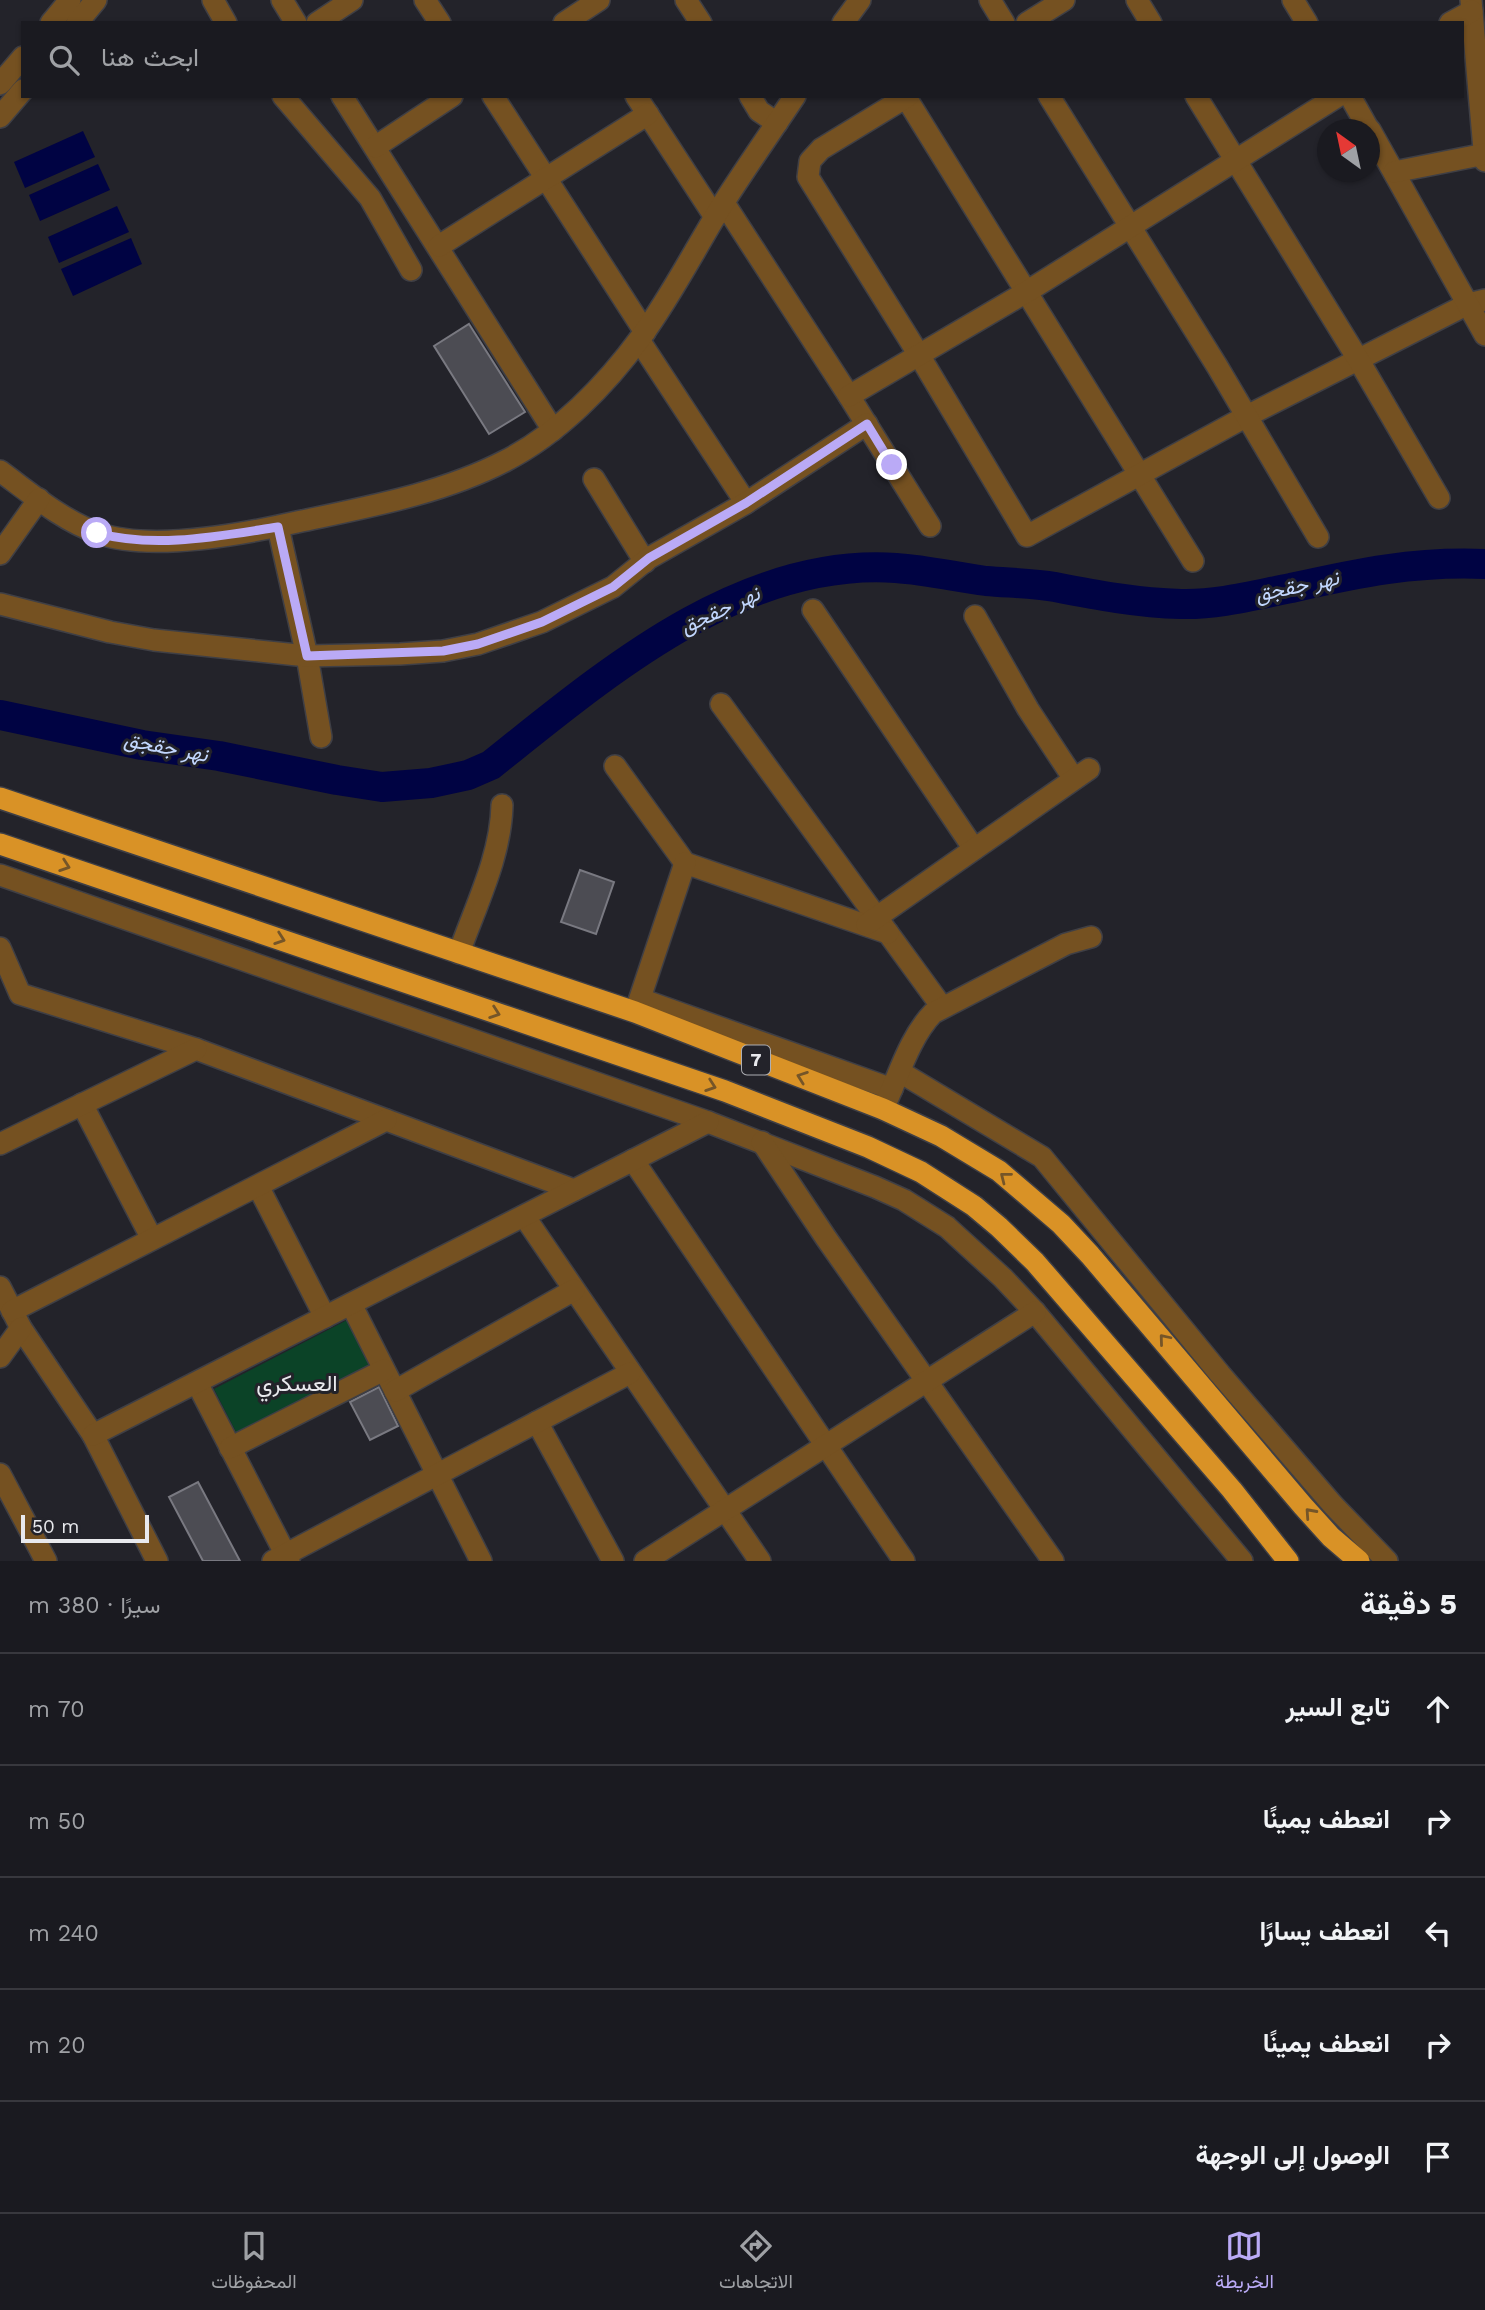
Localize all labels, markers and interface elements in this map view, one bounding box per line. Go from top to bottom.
search box [21,21,1464,98]
icon: search [45,41,83,79]
text: ابحث هنا [101,42,199,72]
north arrow [1317,119,1380,182]
route end [876,449,907,480]
route start [81,517,112,548]
water label: نهر جقجق [1253,564,1342,608]
water label: نهر جقجق [676,580,765,640]
water label: نهر جقجق [122,726,211,768]
one-way arrow [58,858,70,872]
one-way arrow [273,931,286,945]
one-way arrow [489,1005,501,1019]
road number: 7 [742,1045,770,1074]
one-way arrow [796,1072,808,1086]
one-way arrow [704,1078,716,1092]
one-way arrow [1001,1172,1013,1185]
one-way arrow [1159,1335,1172,1347]
district label: العسكري [256,1370,338,1402]
one-way arrow [1306,1508,1318,1521]
scale bar [21,1512,149,1544]
text: 50 m [32,1515,79,1538]
text: 5 دقيقة [1360,1586,1457,1621]
text: سيرًا · 380 m [28,1592,160,1619]
icon: ahead [1419,1690,1457,1728]
text: تابع السير [1286,1692,1390,1722]
text: 70 m [28,1696,85,1723]
icon: right [1419,1802,1457,1840]
text: انعطف يمينًا [1263,1804,1390,1834]
text: 50 m [28,1808,85,1835]
icon: left [1419,1914,1457,1952]
text: انعطف يسارًا [1260,1916,1390,1946]
text: 240 m [28,1920,99,1947]
icon: right [1419,2026,1457,2064]
text: انعطف يمينًا [1263,2028,1390,2058]
text: 20 m [28,2032,85,2059]
icon: arrive [1419,2138,1457,2176]
text: الوصول إلى الوجهة [1195,2140,1390,2170]
tab: المحفوظات [211,2227,297,2298]
tab: الاتجاهات [719,2227,793,2298]
tab: الخريطة [1215,2227,1274,2298]

